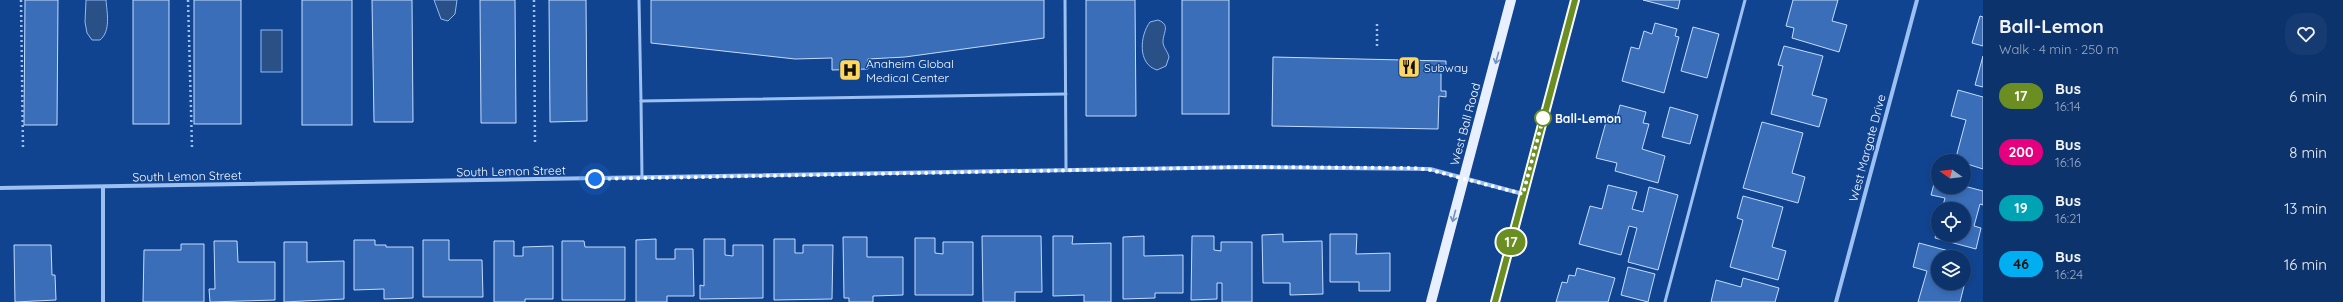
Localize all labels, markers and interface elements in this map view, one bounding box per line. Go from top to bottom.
button: heart [2285,13,2327,55]
text: Ball-Lemon [1999,14,2104,38]
text: Walk · 4 min · 250 m [1999,41,2119,57]
one-way arrow [1493,51,1500,64]
restaurant icon: Subway [1396,54,1422,80]
place label: Anaheim Global Medical Center [866,56,954,85]
hospital icon: Anaheim Global Medical Center [837,57,863,83]
place label: Subway [1424,60,1468,75]
text: Bus [2055,79,2081,98]
street label: West Ball Road [1447,81,1483,167]
text: 17 [2014,87,2028,105]
text: 6 min [2289,87,2327,106]
street label: West Margate Drive [1845,93,1889,203]
text: 16:14 [2055,98,2081,114]
marker: Ball-Lemon [1534,109,1552,127]
place label: Ball-Lemon [1555,111,1621,126]
text: Bus [2055,135,2081,154]
text: 200 [2008,143,2034,161]
text: 8 min [2289,143,2327,162]
north arrow [1931,154,1971,194]
map controls [1931,154,1971,290]
text: 16:16 [2055,154,2081,170]
street label: South Lemon Street [456,163,566,179]
street label: South Lemon Street [132,168,242,184]
your location [585,169,605,189]
text: Bus [2055,191,2081,210]
text: 19 [2014,199,2028,217]
text: 13 min [2284,199,2327,218]
button: locate [1931,202,1971,242]
one-way arrow [1450,209,1457,222]
text: 16:21 [2055,210,2081,226]
line badge: 17 [1493,229,1529,255]
text: 17 [1504,233,1518,251]
text: Bus [2055,247,2081,266]
button: layers [1931,250,1971,290]
text: 46 [2013,255,2029,273]
text: 16 min [2284,255,2327,274]
text: 16:24 [2055,266,2083,282]

